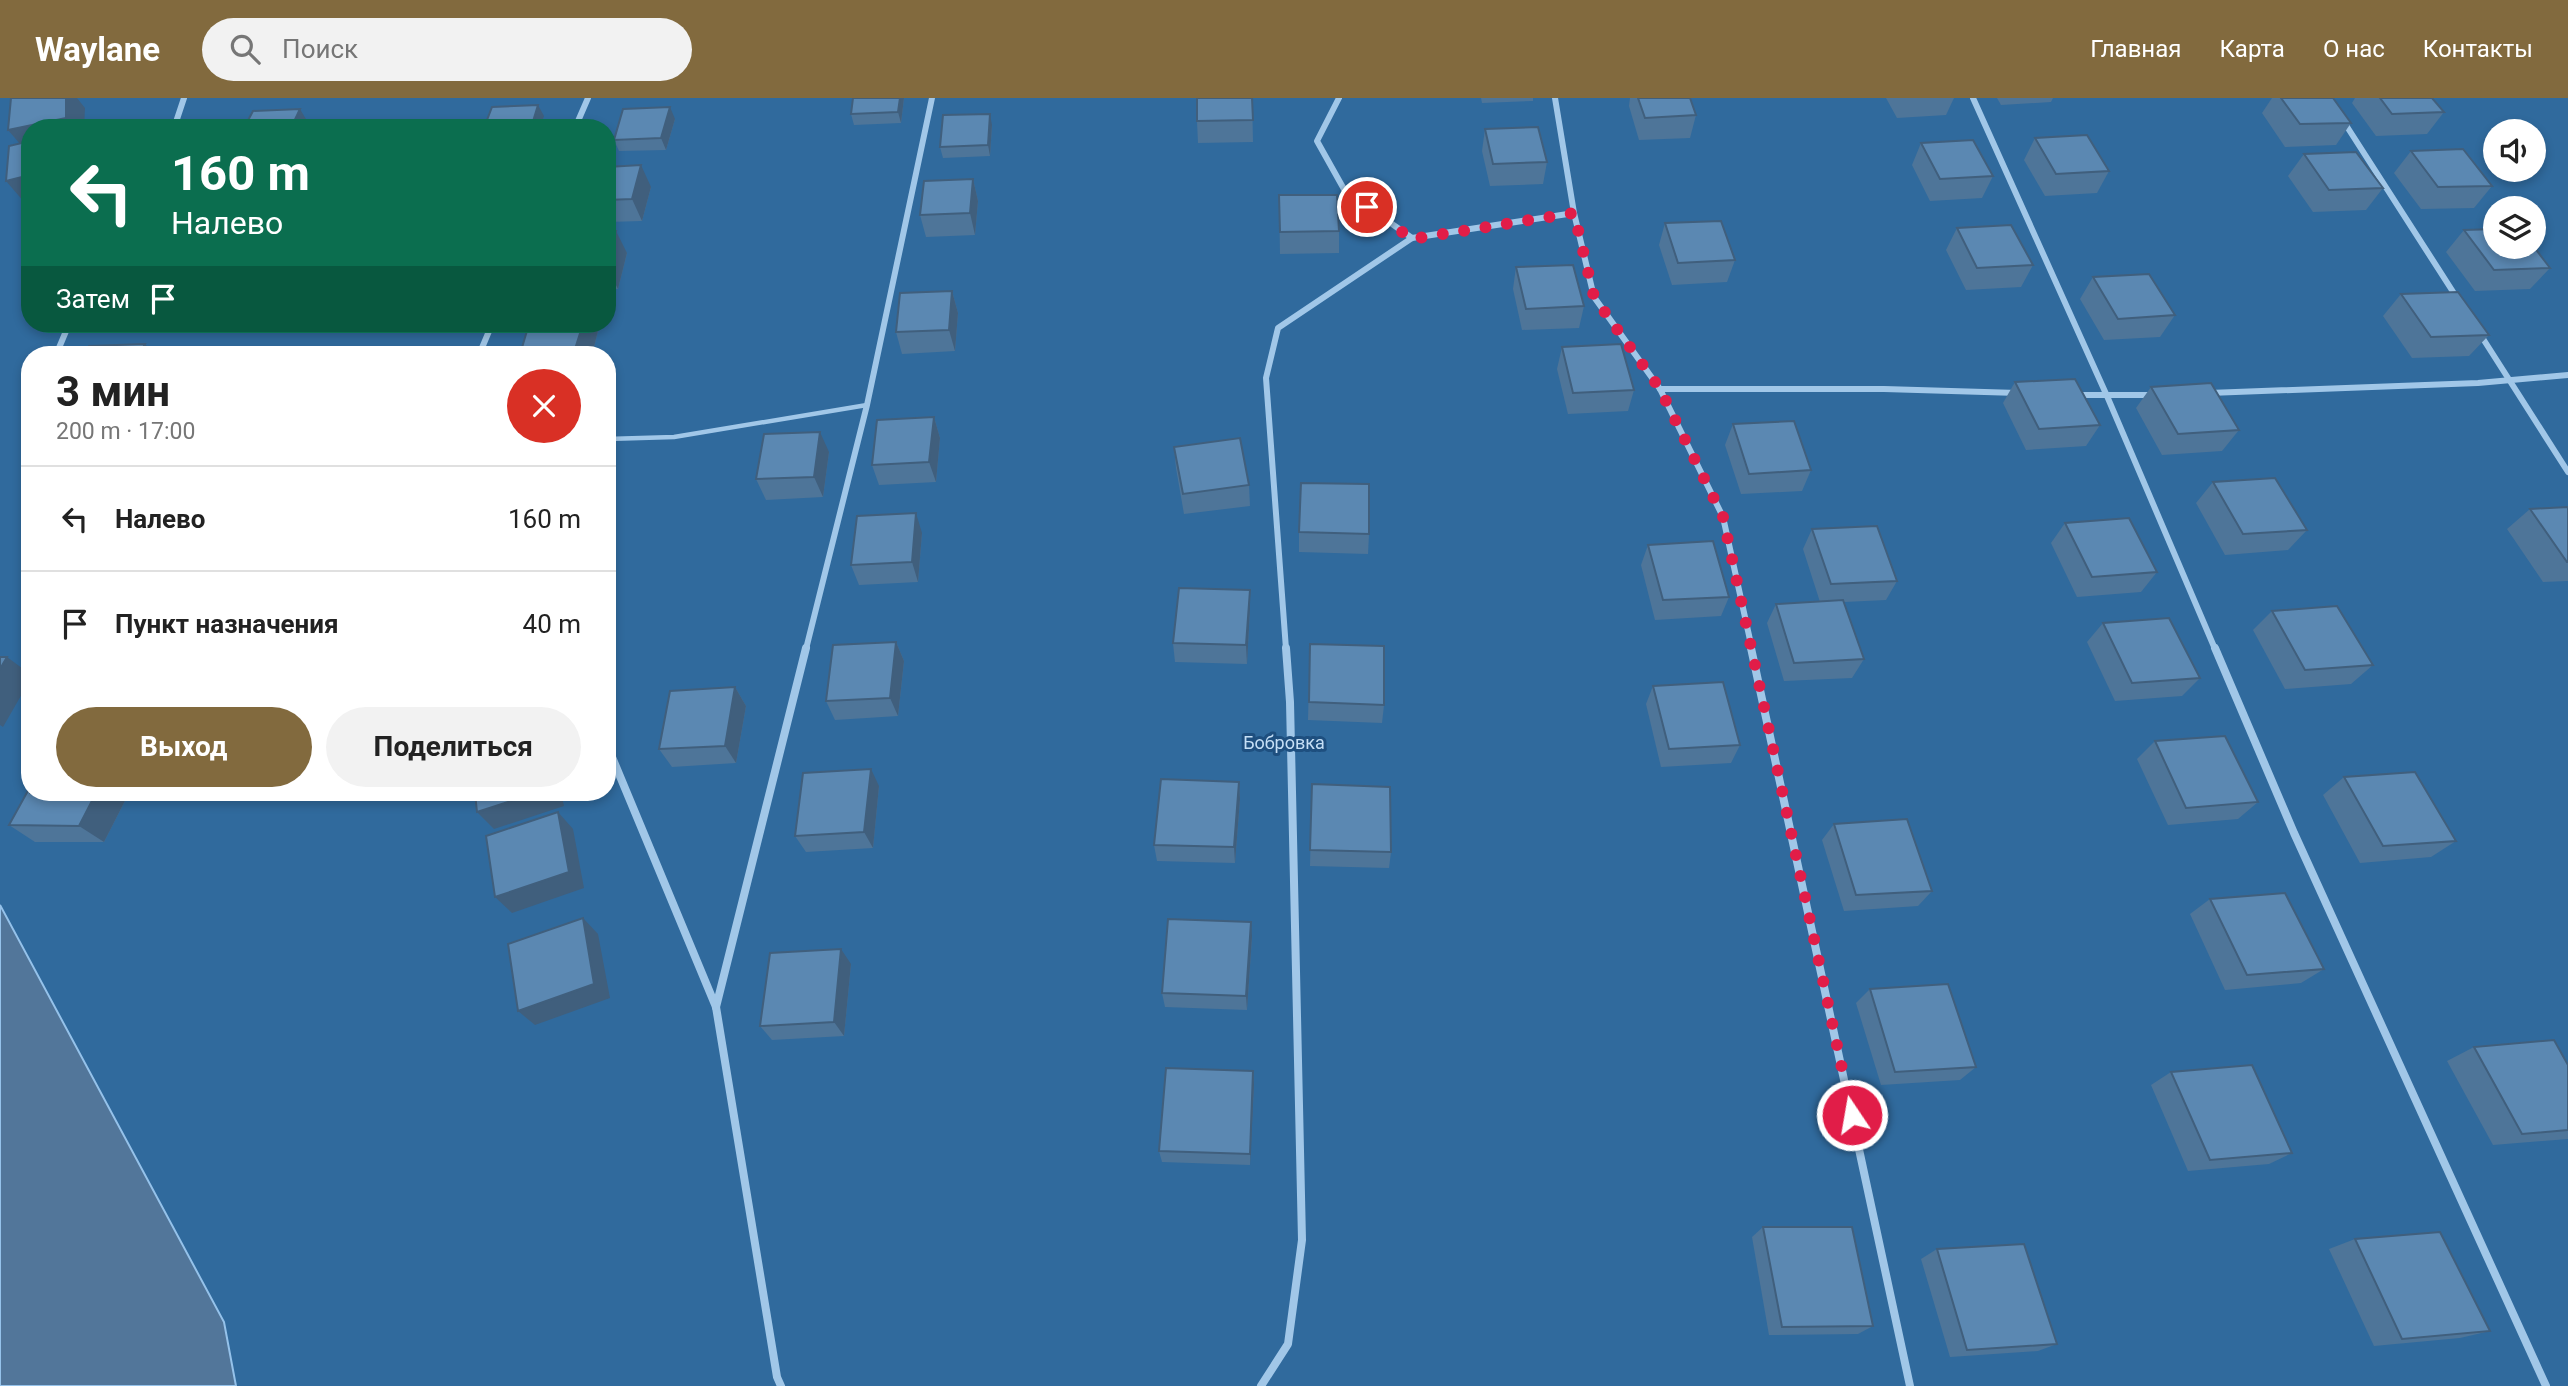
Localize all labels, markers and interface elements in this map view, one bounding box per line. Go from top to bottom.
search box [202,18,692,81]
text: Waylane [35,30,160,69]
icon: search [226,30,264,68]
text: Поиск [282,34,358,64]
text: Главная [2090,35,2181,63]
text: Карта [2219,35,2285,63]
text: О нас [2323,35,2385,63]
text: Контакты [2423,35,2533,63]
map controls [2483,119,2546,259]
button: sound [2483,119,2546,182]
text: 160 m [171,145,310,202]
icon: left [56,147,147,238]
pin [1337,177,1397,237]
icon: arrive [1348,188,1386,226]
button: layers [2483,196,2546,259]
text: Налево [171,204,283,242]
icon: arrive [144,280,182,318]
text: Затем [56,284,130,314]
text: 3 мин [56,367,170,416]
button: close [507,369,581,443]
text: 200 m · 17:00 [56,418,195,445]
icon: left [56,500,94,538]
text: Налево [115,504,205,534]
text: 160 m [508,504,581,534]
icon: arrive [56,605,94,643]
text: Пункт назначения [115,609,339,639]
text: 40 m [523,609,581,639]
button: Выход [56,707,312,787]
button: Поделиться [326,707,581,787]
park label: Бобровка [1243,732,1325,753]
position arrow [1815,1078,1889,1152]

